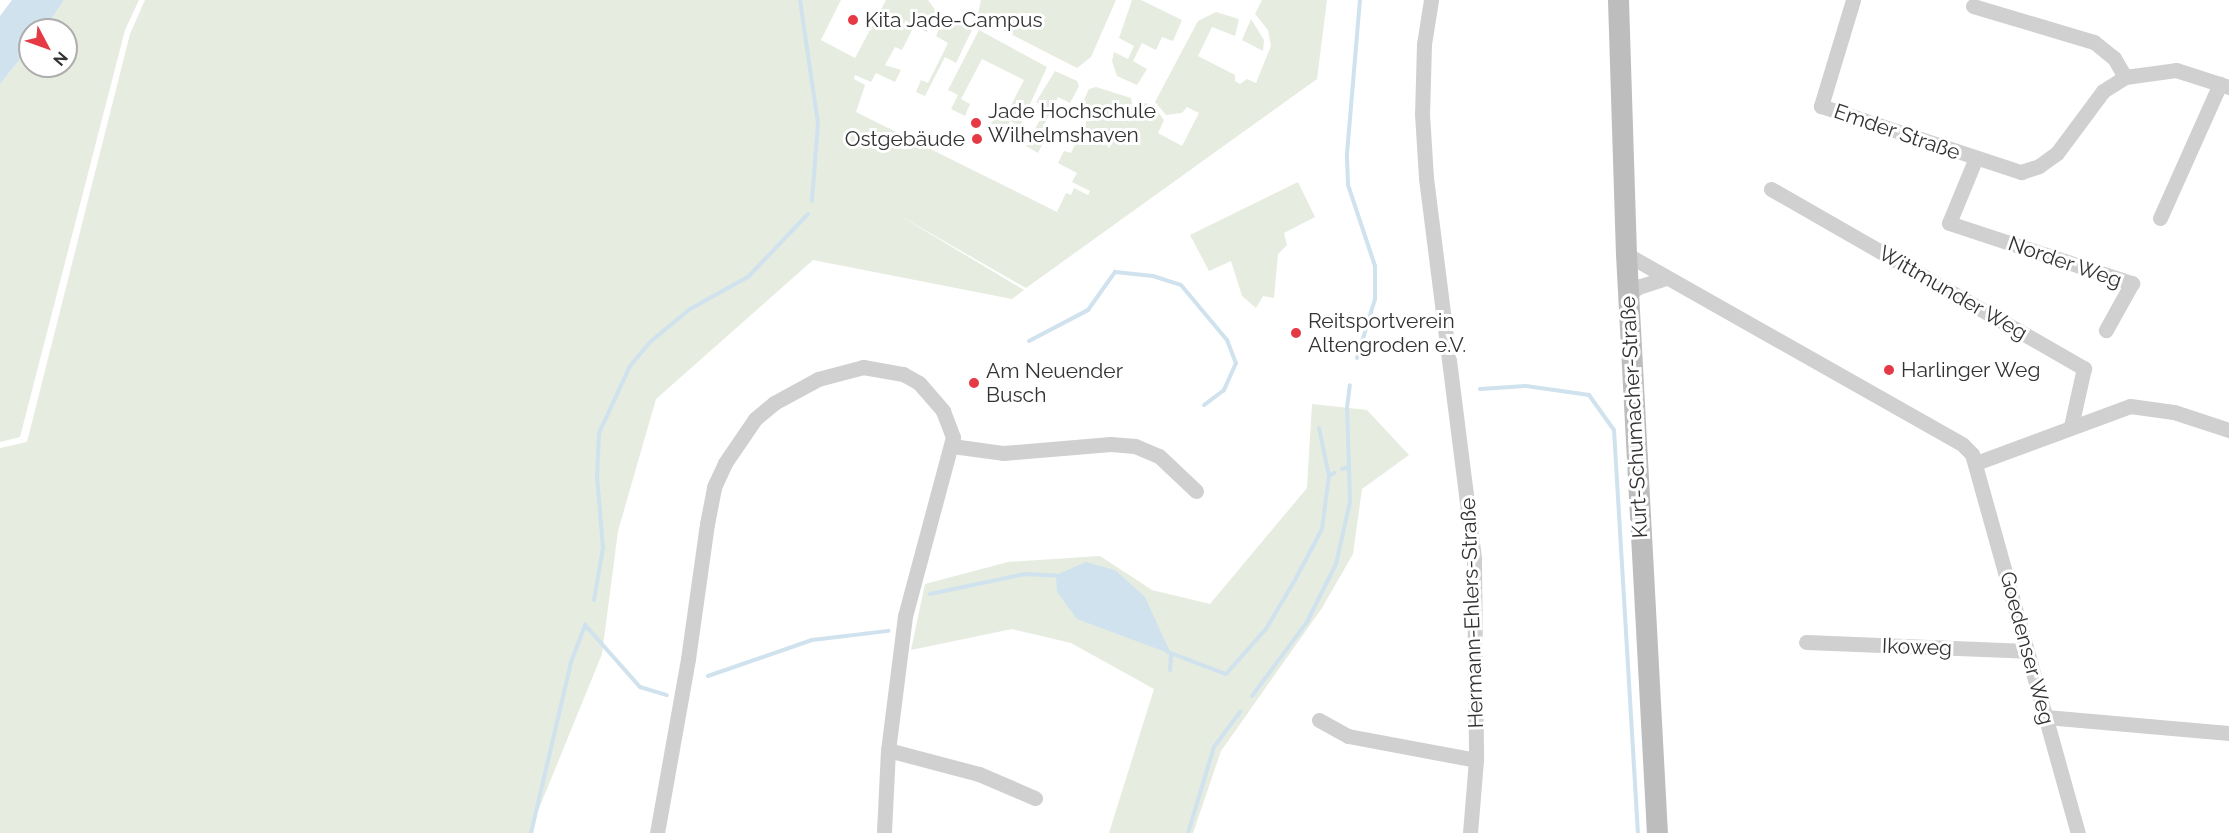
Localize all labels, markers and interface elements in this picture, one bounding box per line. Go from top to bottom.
place label: Kita Jade-Campus [865,7,1043,33]
marker: Kita Jade-Campus [846,13,860,27]
north arrow [18,18,78,78]
text: N [49,48,72,70]
place label: Jade Hochschule Wilhelmshaven [988,98,1156,148]
street label: Emder Straße [1830,99,1964,165]
marker: Jade Hochschule Wilhelmshaven [969,116,983,130]
place label: Ostgebäude [845,126,965,152]
marker: Ostgebäude [970,132,984,146]
street label: Norder Weg [2004,231,2126,293]
street label: Wittmunder Weg [1874,240,2032,346]
street label: Kurt-Schumacher-Straße [1615,295,1653,539]
place label: Reitsportverein Altengroden e.V. [1308,308,1466,358]
marker: Reitsportverein Altengroden e.V. [1289,326,1303,340]
place label: Harlinger Weg [1901,357,2042,383]
place label: Am Neuender Busch [986,358,1123,408]
marker: Harlinger Weg [1882,363,1896,377]
marker: Am Neuender Busch [967,376,981,390]
street label: Hermann-Ehlers-Straße [1455,497,1489,729]
street label: Goedenser Weg [1994,568,2060,728]
street label: Ikoweg [1882,633,1952,661]

